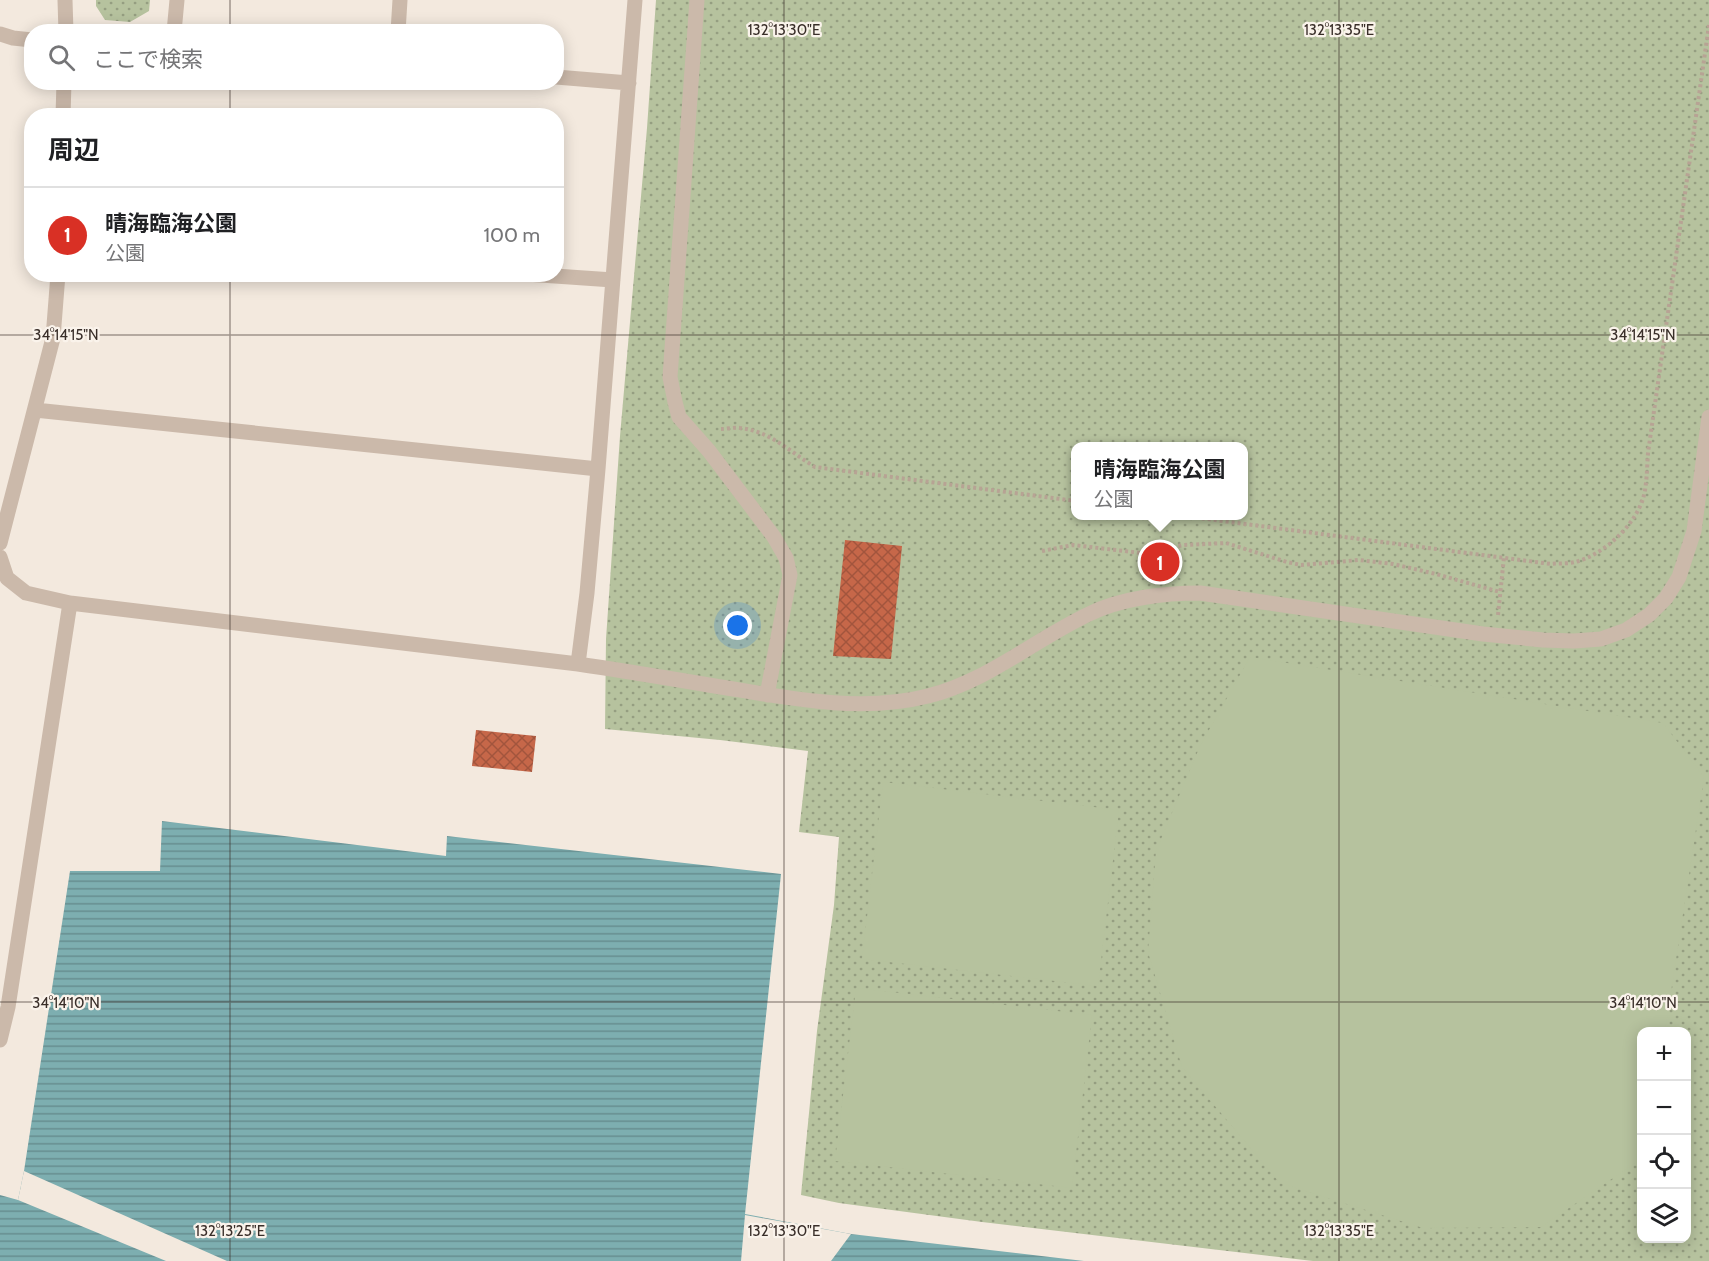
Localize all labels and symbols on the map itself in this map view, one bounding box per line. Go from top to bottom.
text: 132°13'30"E [748,21,820,39]
text: 132°13'35"E [1304,21,1374,39]
text: 34°14'15"N [33,326,99,344]
text: 34°14'15"N [1610,326,1676,344]
pin: 1 [1140,540,1180,584]
your location [723,611,752,640]
text: 34°14'10"N [32,994,100,1012]
text: 34°14'10"N [1609,994,1677,1012]
text: 132°13'25"E [195,1222,265,1240]
text: 132°13'30"E [748,1222,820,1240]
text: 132°13'35"E [1304,1222,1374,1240]

